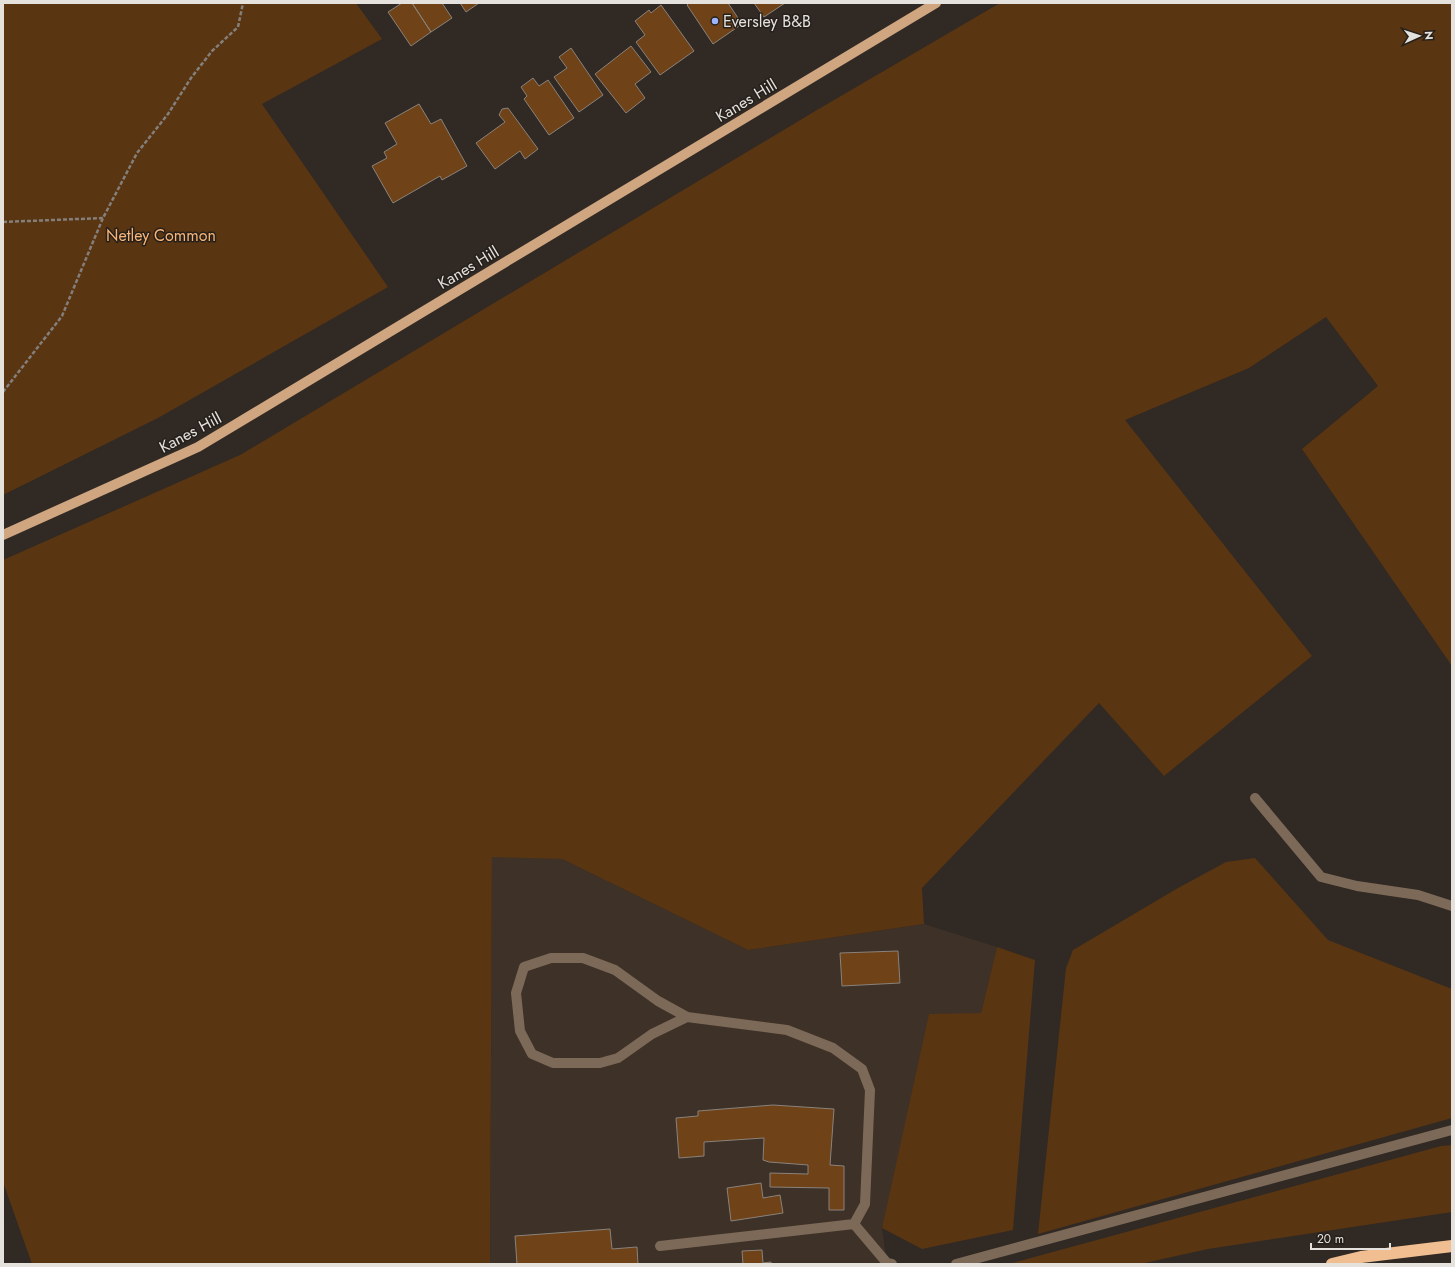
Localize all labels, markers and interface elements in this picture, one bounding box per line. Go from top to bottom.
place label: Eversley B&B [723,10,811,33]
marker: Eversley B&B [710,16,720,26]
north arrow [1399,16,1439,56]
text: N [1421,31,1437,40]
street label: Kanes Hill [711,73,781,128]
park label: Netley Common [106,224,216,247]
street label: Kanes Hill [433,240,503,295]
street label: Kanes Hill [155,406,225,458]
scale bar [1311,1225,1390,1251]
text: 20 m [1317,1230,1344,1248]

